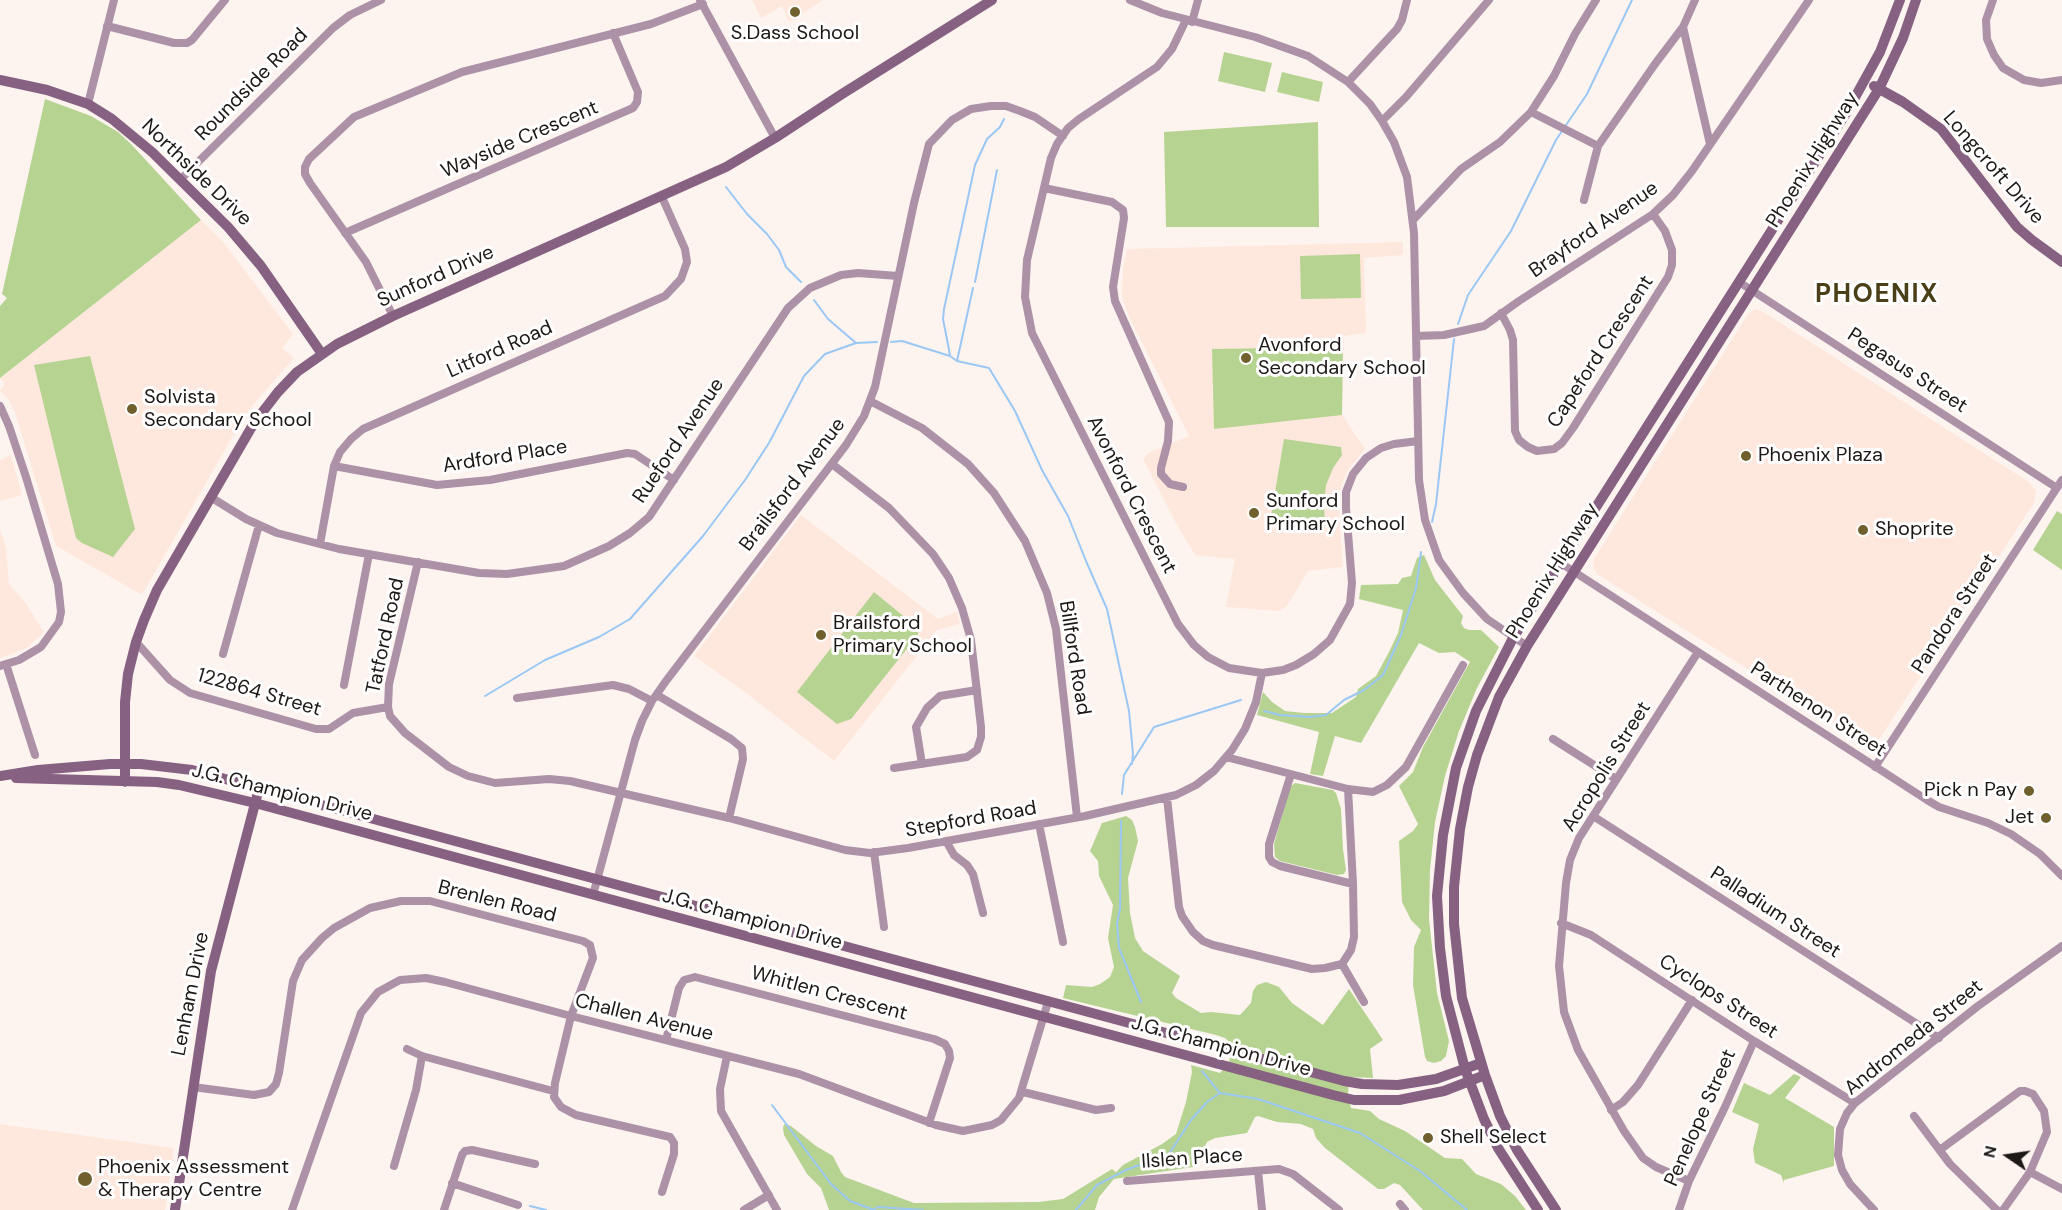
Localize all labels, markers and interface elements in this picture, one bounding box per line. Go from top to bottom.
marker: S.Dass School [788,5,802,19]
place label: S.Dass School [731,22,859,46]
street label: Roundside Road [191,24,313,146]
street label: Phoenix Highway [1762,88,1864,232]
street label: Wayside Crescent [438,96,602,184]
street label: Longcroft Drive [1937,107,2049,229]
street label: Northside Drive [136,114,256,232]
street label: Brayford Avenue [1525,177,1663,283]
street label: Sunford Drive [374,241,498,313]
street label: Capeford Crescent [1543,271,1659,433]
district label: PHOENIX [1815,279,1939,311]
street label: Litford Road [444,316,556,384]
street label: Pegasus Street [1843,323,1971,419]
place label: Avonford Secondary School [1258,334,1426,381]
marker: Avonford Secondary School [1239,351,1253,365]
street label: Rueford Avenue [628,374,730,508]
place label: Solvista Secondary School [144,386,312,433]
marker: Solvista Secondary School [125,402,139,416]
street label: Avonford Crescent [1081,412,1181,578]
street label: Brailsford Avenue [735,414,851,556]
street label: Ardford Place [441,435,569,479]
place label: Phoenix Plaza [1758,444,1883,468]
marker: Phoenix Plaza [1739,449,1753,463]
place label: Sunford Primary School [1266,490,1405,537]
street label: Phoenix Highway [1502,499,1604,643]
marker: Sunford Primary School [1247,506,1261,520]
place label: Shoprite [1875,518,1954,542]
marker: Shoprite [1856,523,1870,537]
street label: Pandora Street [1907,550,2003,678]
street label: Tatford Road [362,576,410,696]
street label: Billford Road [1053,599,1095,717]
place label: Brailsford Primary School [833,612,972,659]
marker: Brailsford Primary School [814,628,828,642]
street label: Parthenon Street [1746,657,1890,763]
street label: 122864 Street [194,664,324,722]
street label: Acropolis Street [1557,698,1657,836]
street label: J.G. Champion Drive [189,759,375,827]
place label: Pick n Pay [1924,779,2017,803]
marker: Pick n Pay [2022,784,2036,798]
street label: Stepford Road [904,797,1038,843]
place label: Jet [2005,806,2034,830]
marker: Jet [2039,811,2053,825]
street label: Palladium Street [1705,862,1845,964]
street label: Brenlen Road [435,876,559,928]
street label: J.G. Champion Drive [659,884,845,956]
street label: Lenham Drive [167,930,215,1058]
street label: Cyclops Street [1654,950,1782,1044]
street label: Whitlen Crescent [748,962,910,1026]
street label: Andromeda Street [1840,975,1988,1101]
street label: Challen Avenue [572,989,716,1047]
street label: J.G. Champion Drive [1128,1011,1314,1083]
street label: Penelope Street [1660,1046,1742,1190]
place label: Shell Select [1440,1126,1546,1150]
north arrow [1978,1126,2038,1186]
marker: Shell Select [1421,1131,1435,1145]
street label: Ilslen Place [1141,1143,1243,1175]
text: N [1978,1144,2002,1160]
place label: Phoenix Assessment & Therapy Centre [98,1156,289,1203]
marker: Phoenix Assessment & Therapy Centre [76,1170,94,1188]

